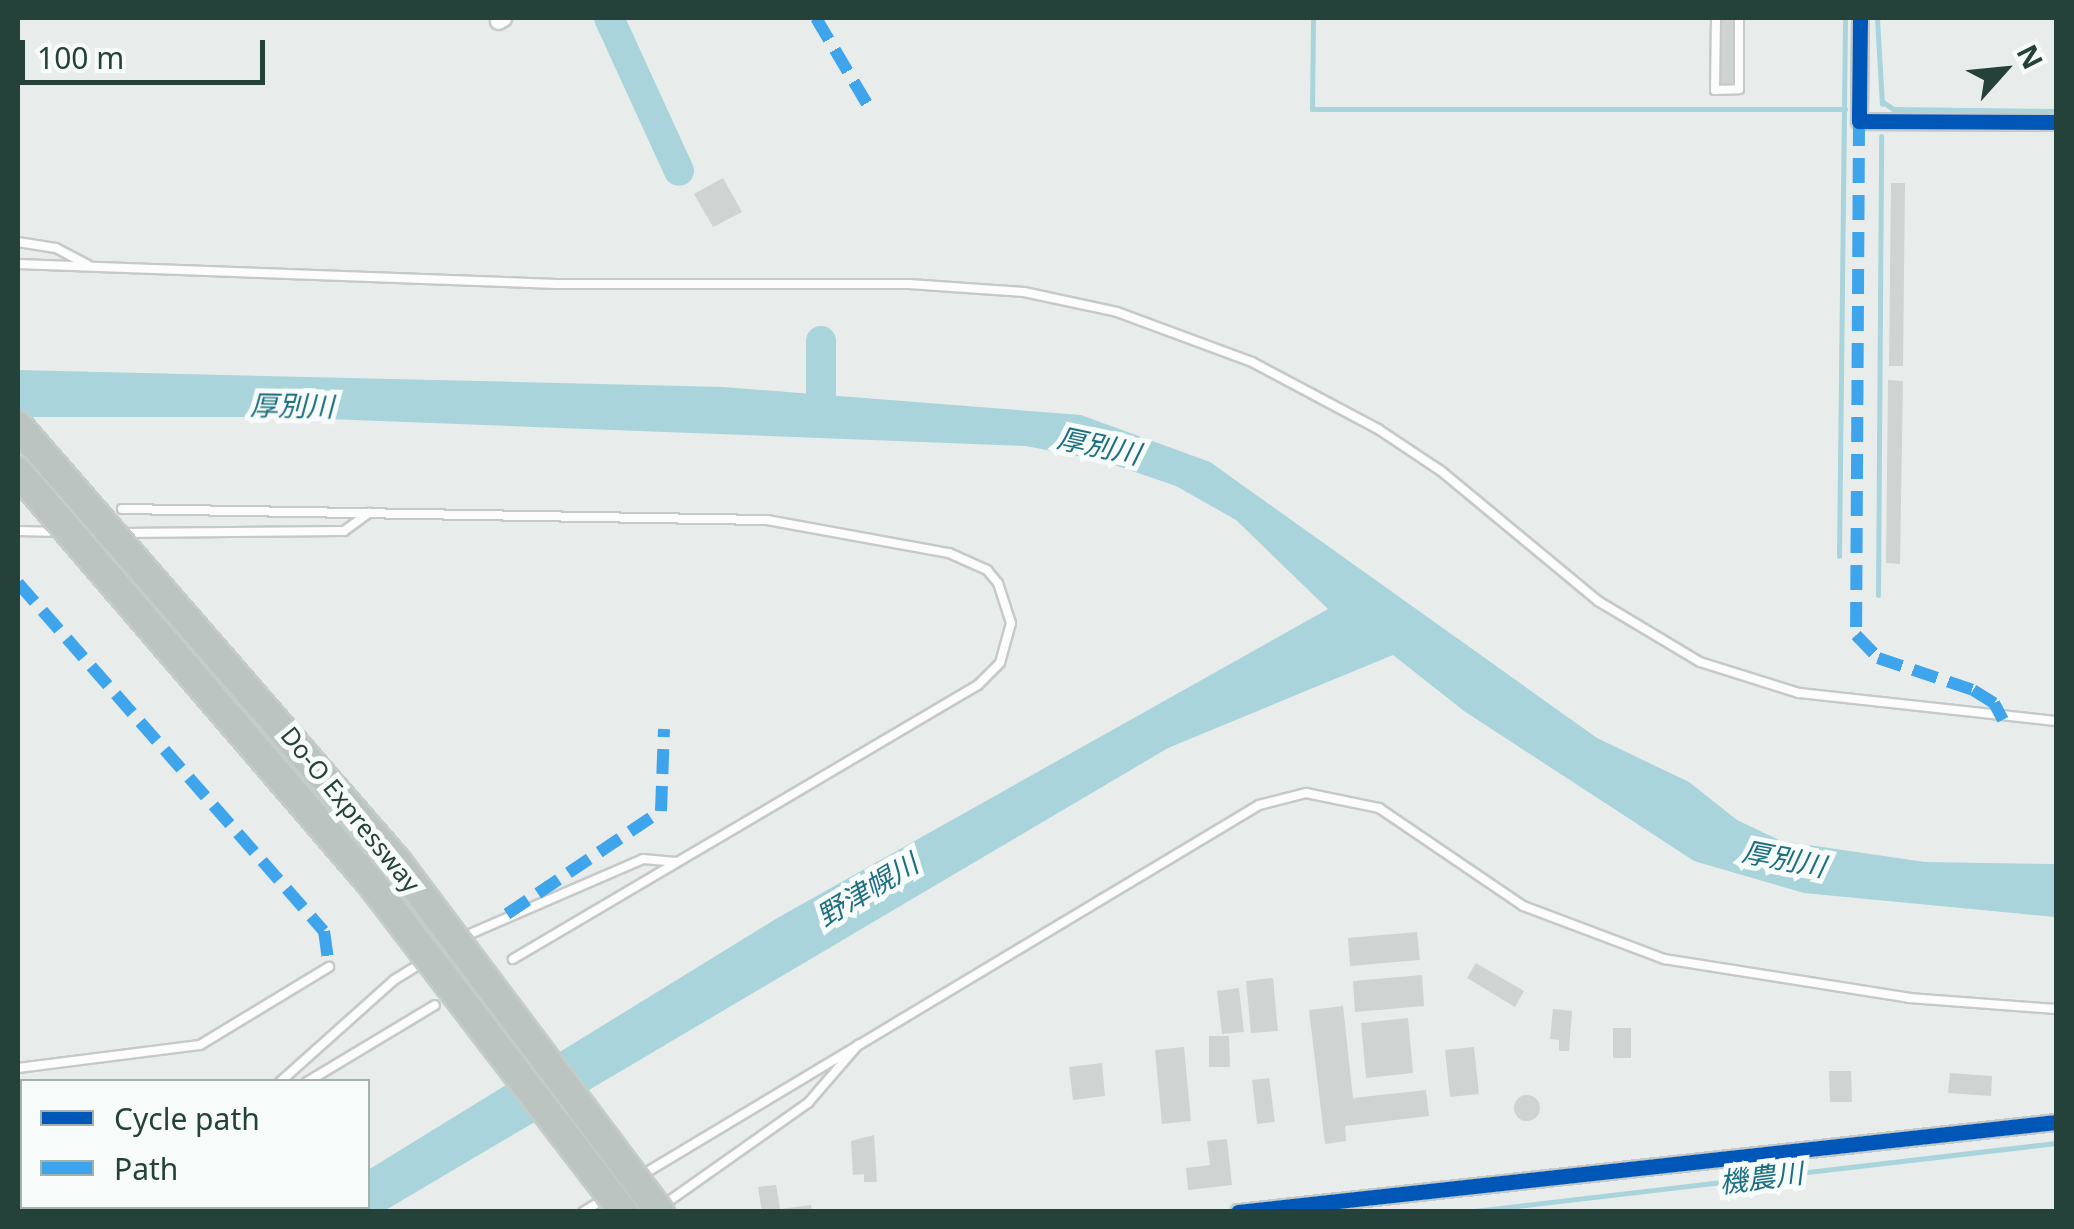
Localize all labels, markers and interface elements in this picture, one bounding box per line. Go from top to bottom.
scale bar [25,20,270,82]
north arrow [1954,20,2054,120]
text: 100 m [37,37,124,78]
text: N [2009,38,2053,75]
water label: 厚別川 [250,387,334,423]
water label: 厚別川 [1054,420,1144,470]
street label: Do-O Expressway [275,720,427,898]
water label: 厚別川 [1740,833,1828,883]
water label: 野津幌川 [810,846,924,932]
legend [20,1079,370,1209]
text: Cycle path [114,1098,260,1139]
text: Path [114,1148,178,1189]
water label: 機農川 [1717,1155,1805,1199]

